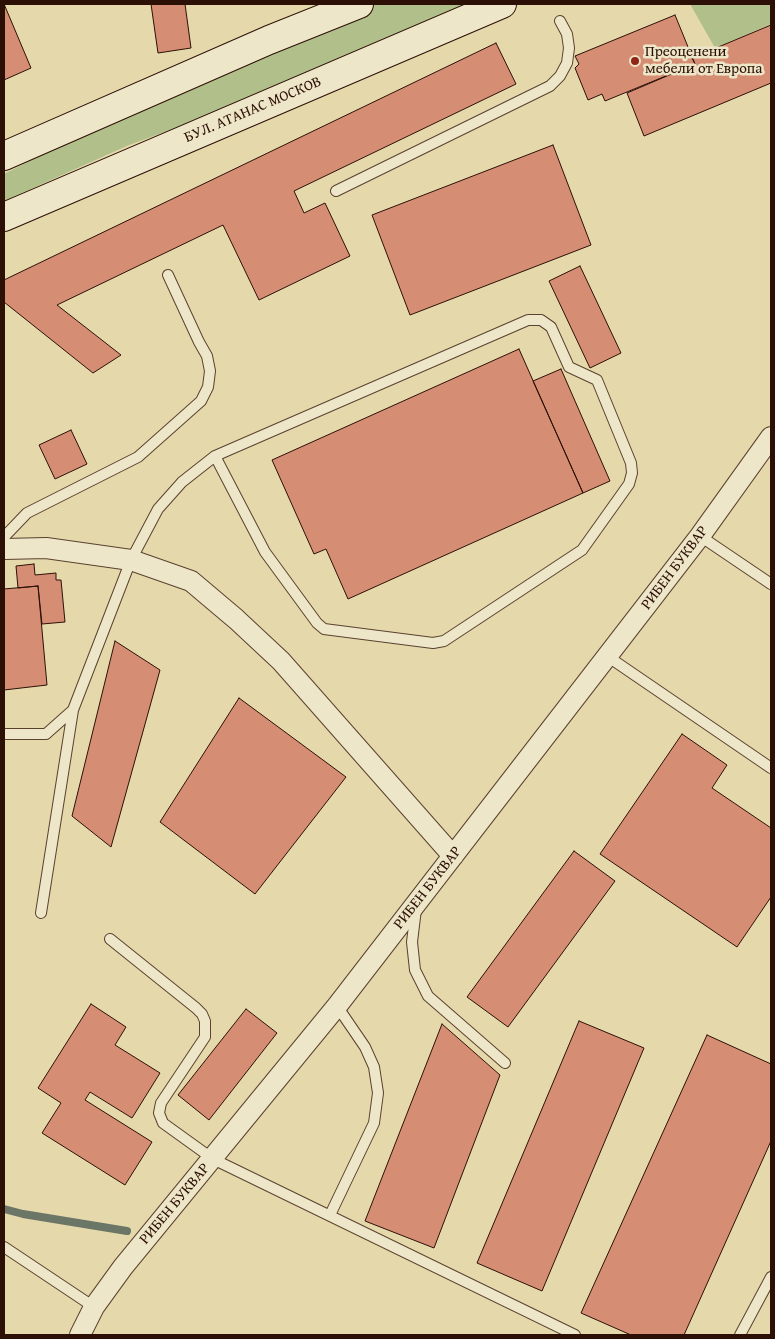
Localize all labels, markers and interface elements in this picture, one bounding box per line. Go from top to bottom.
place label: Преоценени мебели от Европа [645,43,762,78]
marker: Преоценени мебели от Европа [629,55,641,67]
street label: БУЛ. АТАНАС МОСКОВ [182,73,324,147]
street label: РИБЕН БУКВАР [638,523,712,613]
street label: РИБЕН БУКВАР [390,843,466,933]
street label: РИБЕН БУКВАР [136,1160,214,1248]

